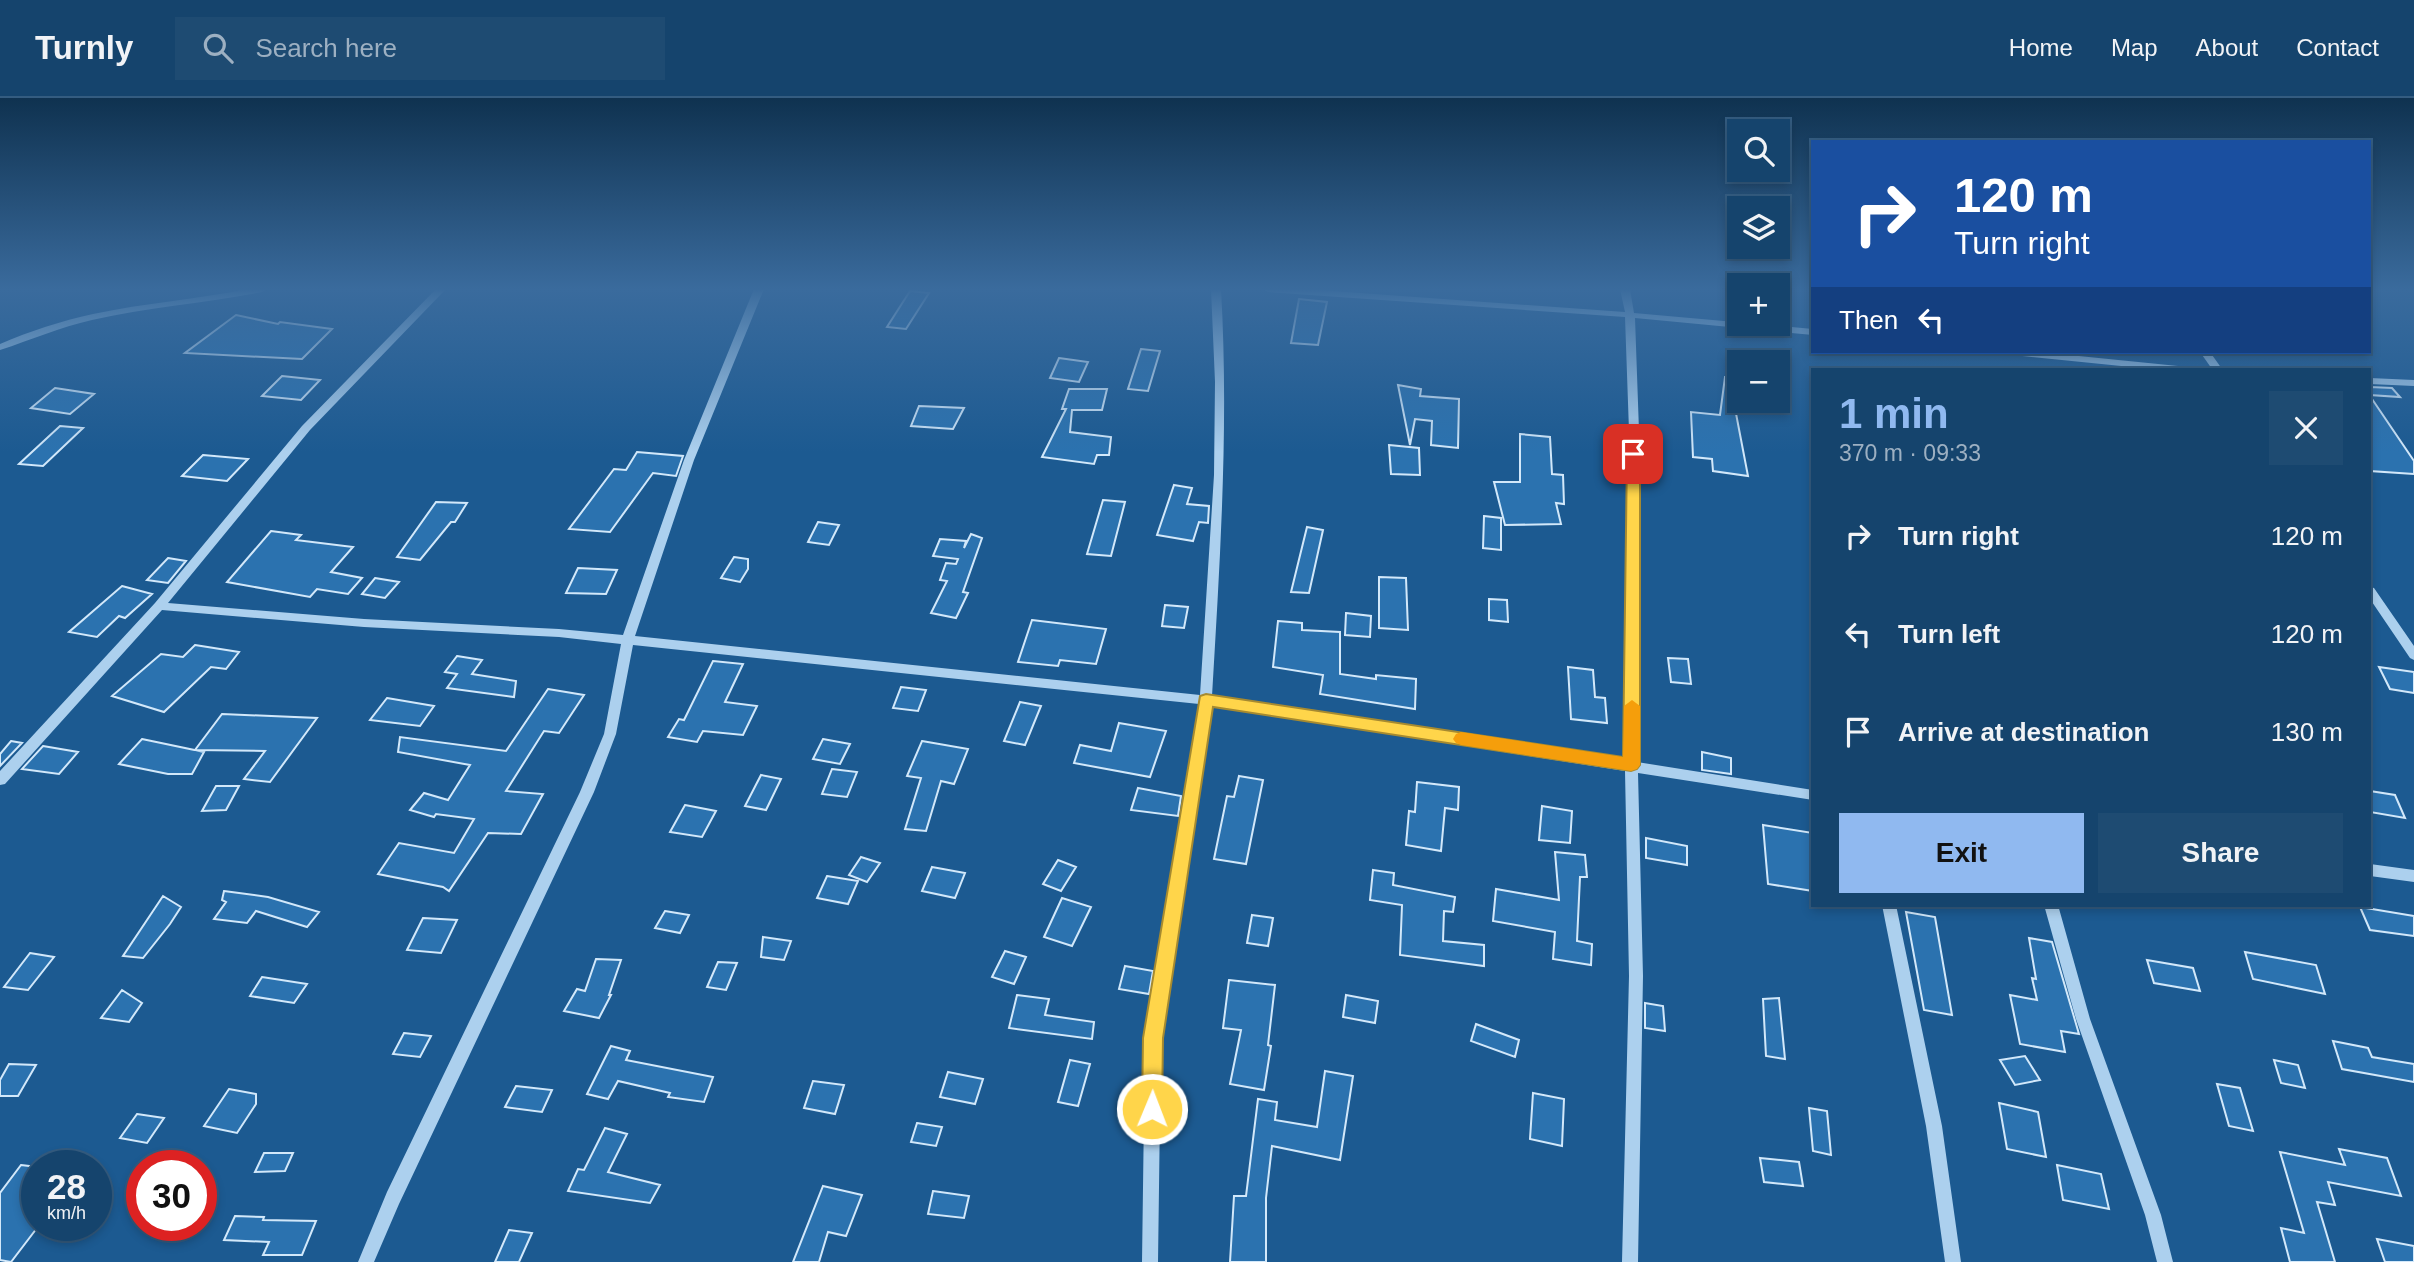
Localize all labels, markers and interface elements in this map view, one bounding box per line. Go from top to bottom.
search box [175,17,665,80]
text: Turnly [35,29,133,66]
icon: search [199,29,237,67]
text: Search here [255,33,397,63]
text: Home [2009,34,2073,61]
text: Map [2111,34,2158,61]
text: About [2196,34,2258,61]
text: Contact [2296,34,2379,61]
map controls [1727,119,1790,413]
button: search [1727,119,1790,182]
icon: right [1839,168,1930,259]
text: 120 m [1954,168,2093,222]
button: layers [1727,196,1790,259]
text: Turn right [1954,225,2090,261]
button: + [1727,273,1790,336]
icon: left [1912,301,1950,339]
text: Then [1839,305,1898,335]
button: − [1727,350,1790,413]
text: 1 min [1839,390,1949,437]
button: close [2269,391,2343,465]
pin [1603,424,1663,484]
icon: arrive [1614,435,1652,473]
text: 370 m · 09:33 [1839,440,1981,466]
icon: right [1839,517,1877,555]
text: Turn right [1898,521,2019,551]
text: 120 m [2271,521,2343,551]
icon: left [1839,615,1877,653]
text: Turn left [1898,619,2000,649]
text: 120 m [2271,619,2343,649]
icon: arrive [1839,713,1877,751]
text: Arrive at destination [1898,717,2149,747]
text: 130 m [2271,717,2343,747]
button: Exit [1839,813,2084,893]
button: Share [2098,813,2343,893]
position arrow [1115,1072,1189,1146]
speed limit sign: 30 [126,1150,217,1241]
text: 28 [47,1167,86,1206]
text: km/h [47,1203,86,1223]

